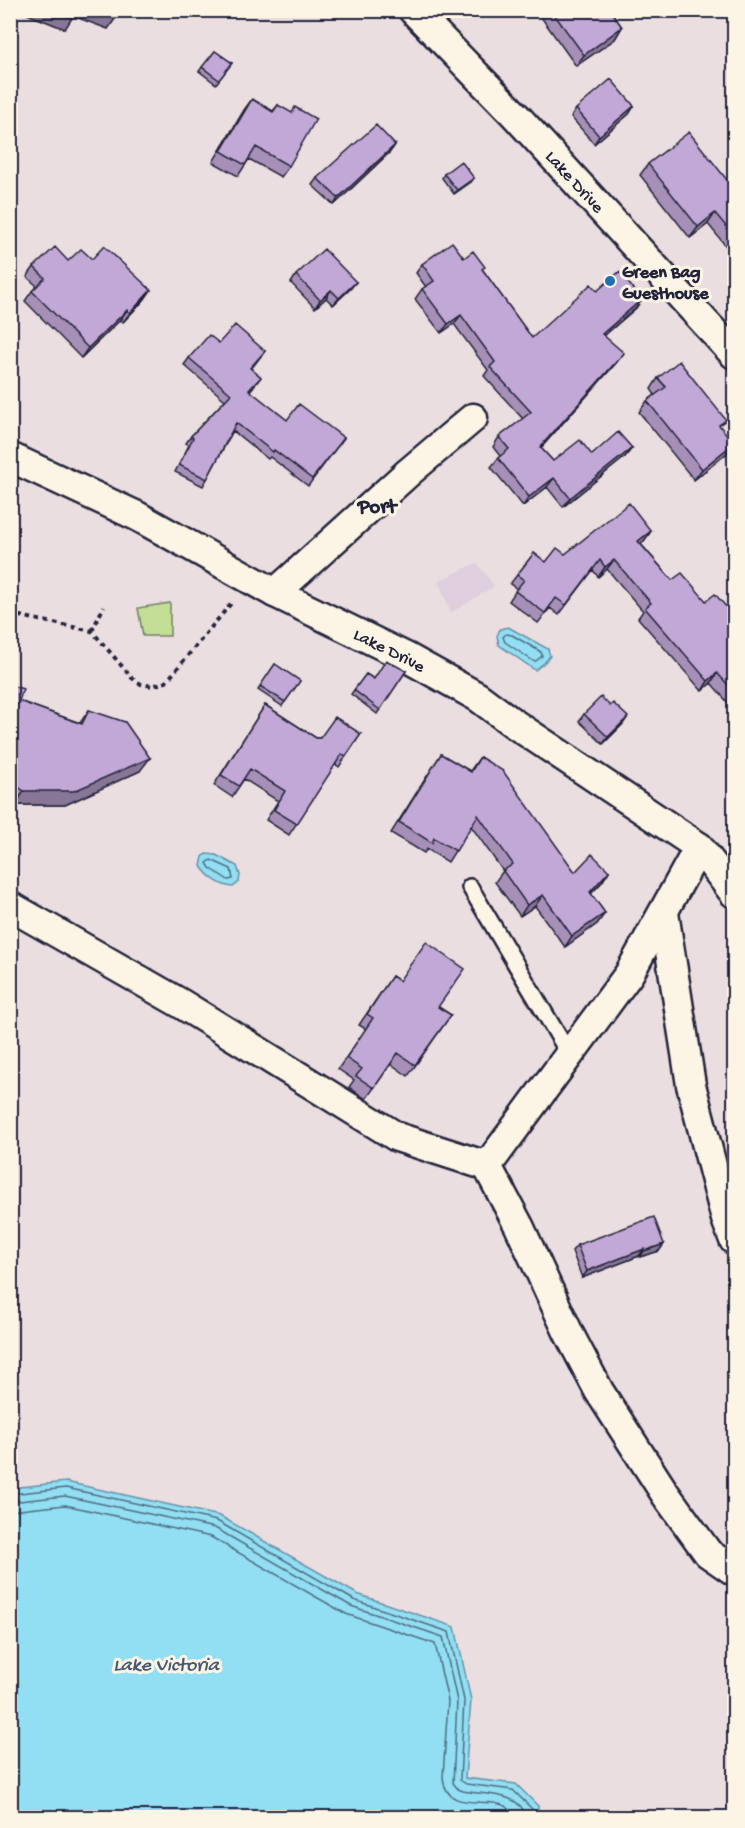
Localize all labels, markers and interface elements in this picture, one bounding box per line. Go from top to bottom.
street label: Lake Drive [540,147,608,219]
place label: Green Bag Guesthouse [622,263,709,305]
marker: Green Bag Guesthouse [603,274,617,288]
district label: Port [357,496,399,521]
street label: Lake Drive [349,625,429,679]
water label: Lake Victoria [113,1655,221,1678]

